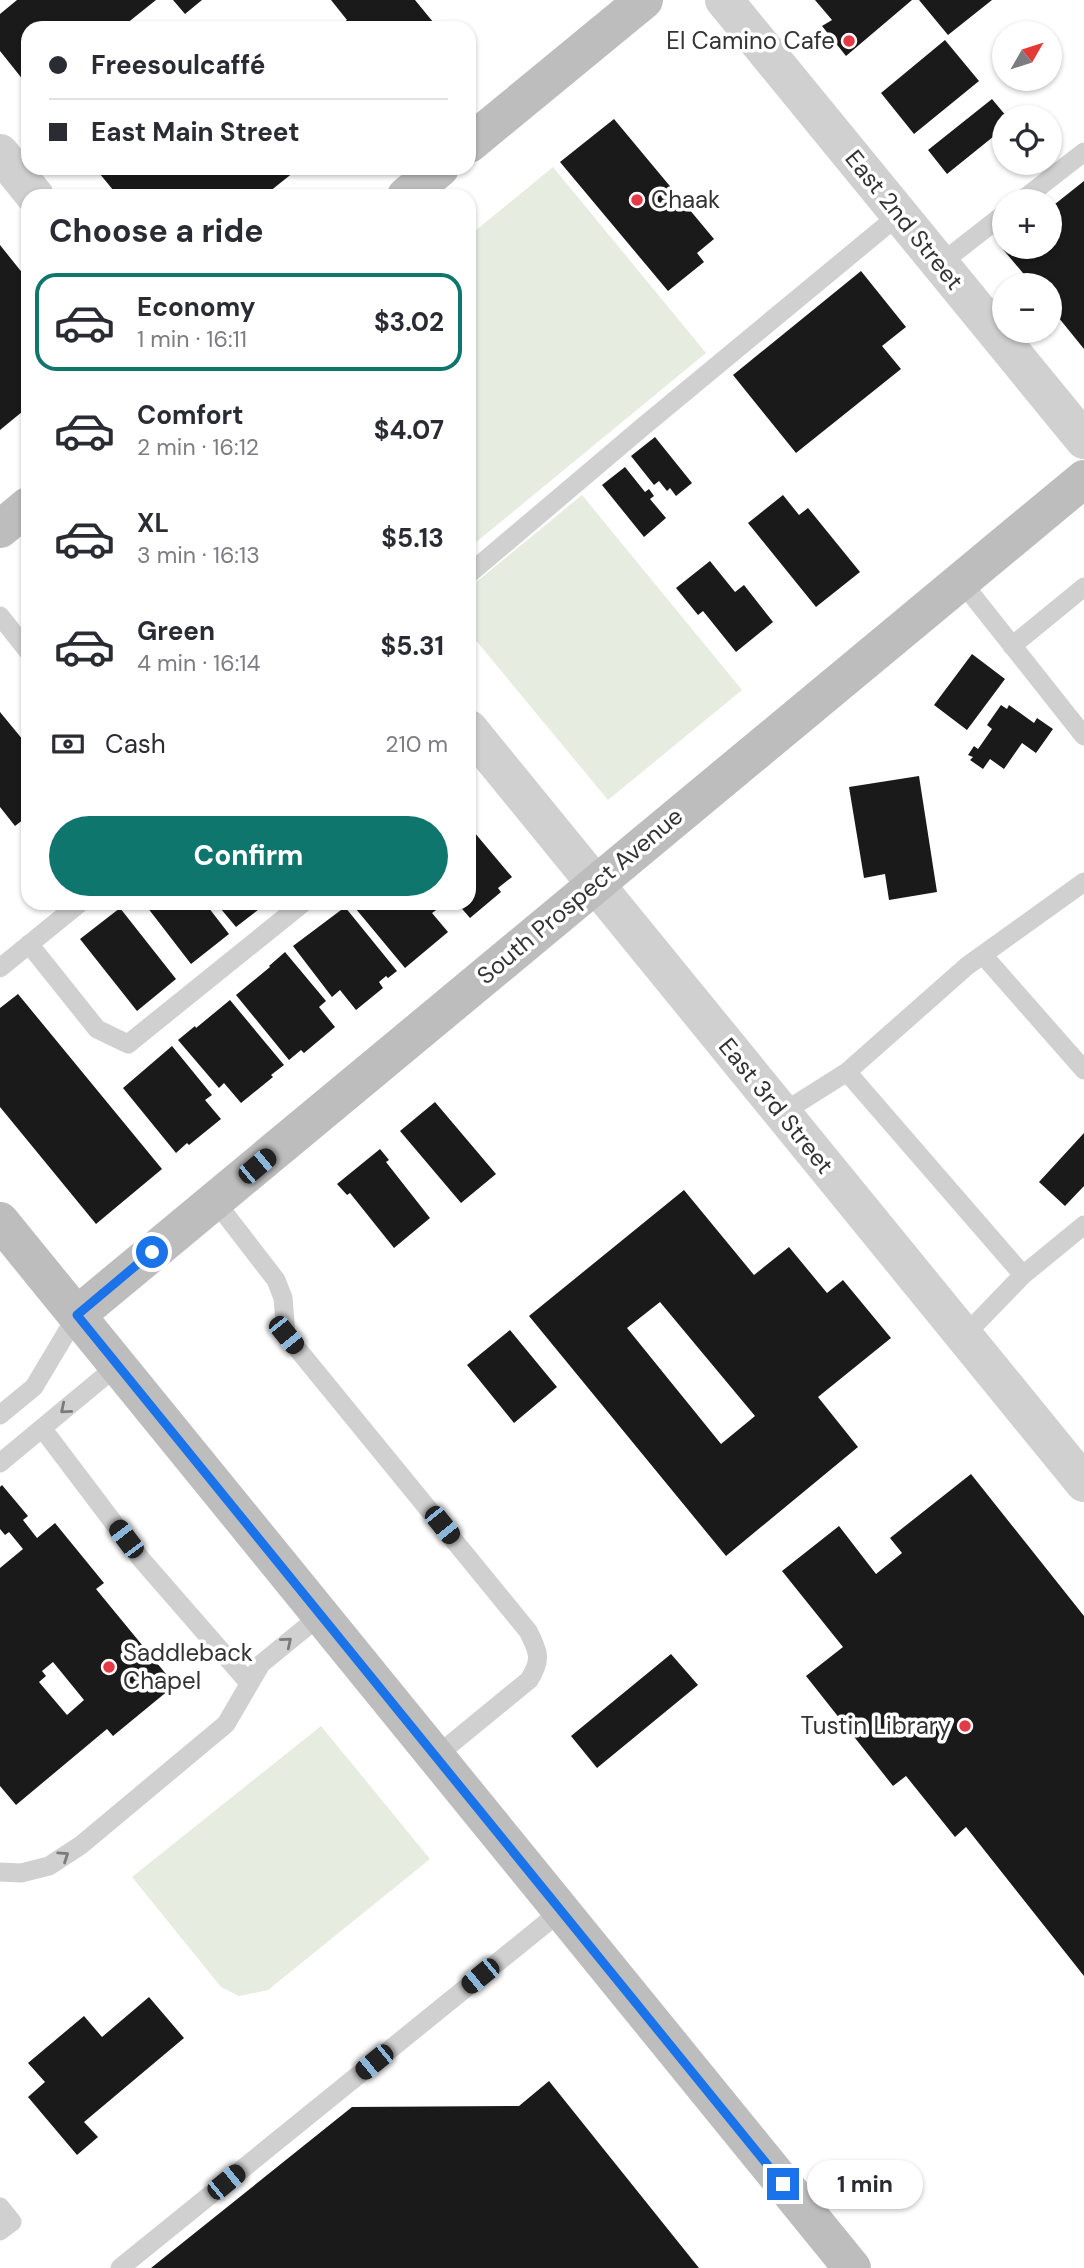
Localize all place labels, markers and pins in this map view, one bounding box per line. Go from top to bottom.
place label: El Camino Cafe [666,25,835,56]
marker: El Camino Cafe [841,33,857,49]
place label: Chaak [651,184,720,215]
marker: Chaak [629,192,645,208]
place label: Saddleback Chapel [123,1637,253,1696]
marker: Saddleback Chapel [101,1659,117,1675]
place label: Tustin Library [801,1710,951,1741]
marker: Tustin Library [957,1718,973,1734]

